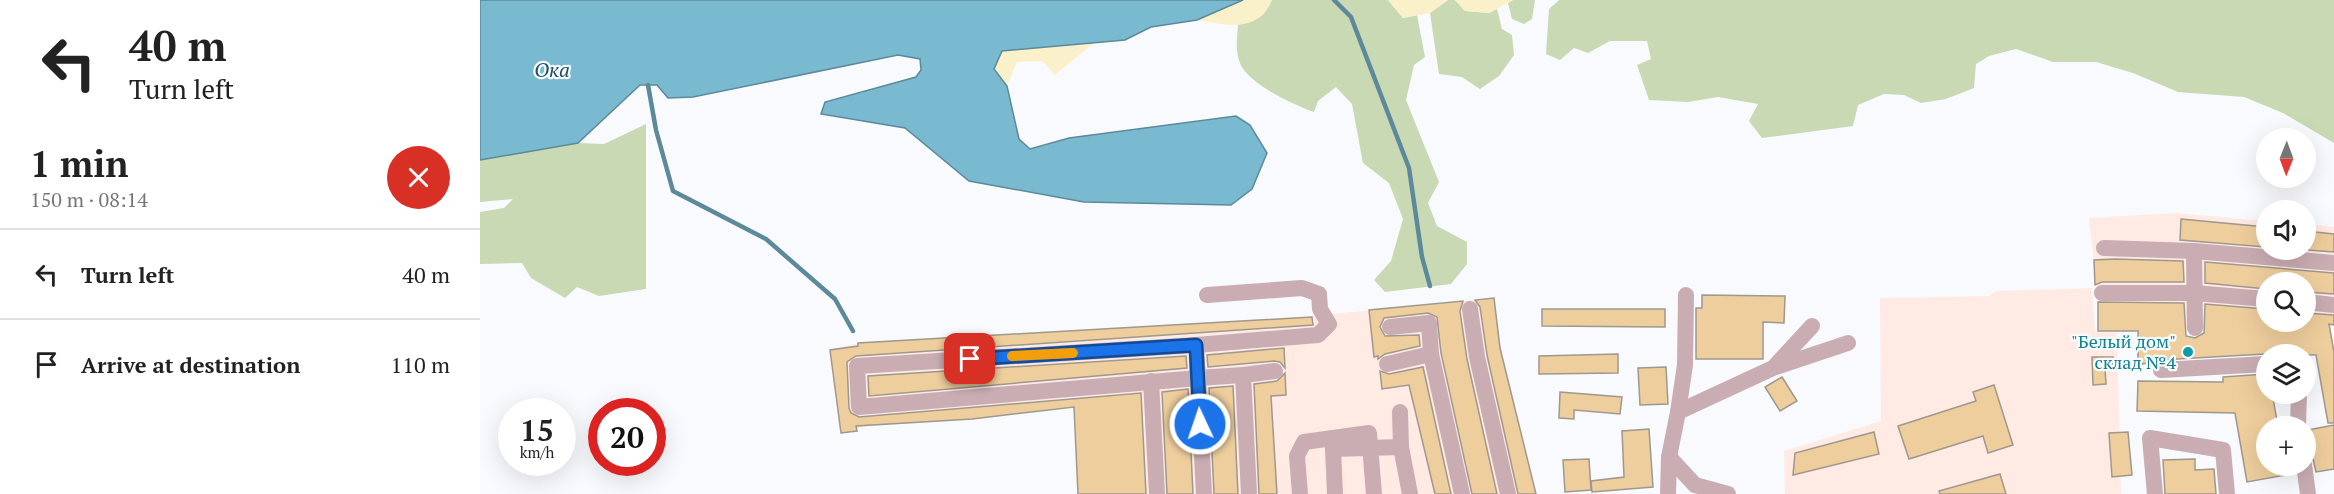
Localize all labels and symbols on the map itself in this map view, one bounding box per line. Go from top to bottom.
water label: Ока [534,56,570,83]
north arrow [2256,128,2316,188]
place label: "Белый дом" склад №4 [2071,329,2176,374]
pin [944,333,995,384]
marker: "Белый дом" склад №4 [2181,345,2195,359]
position arrow [1168,392,1232,456]
speed limit sign: 20 [588,398,666,476]

